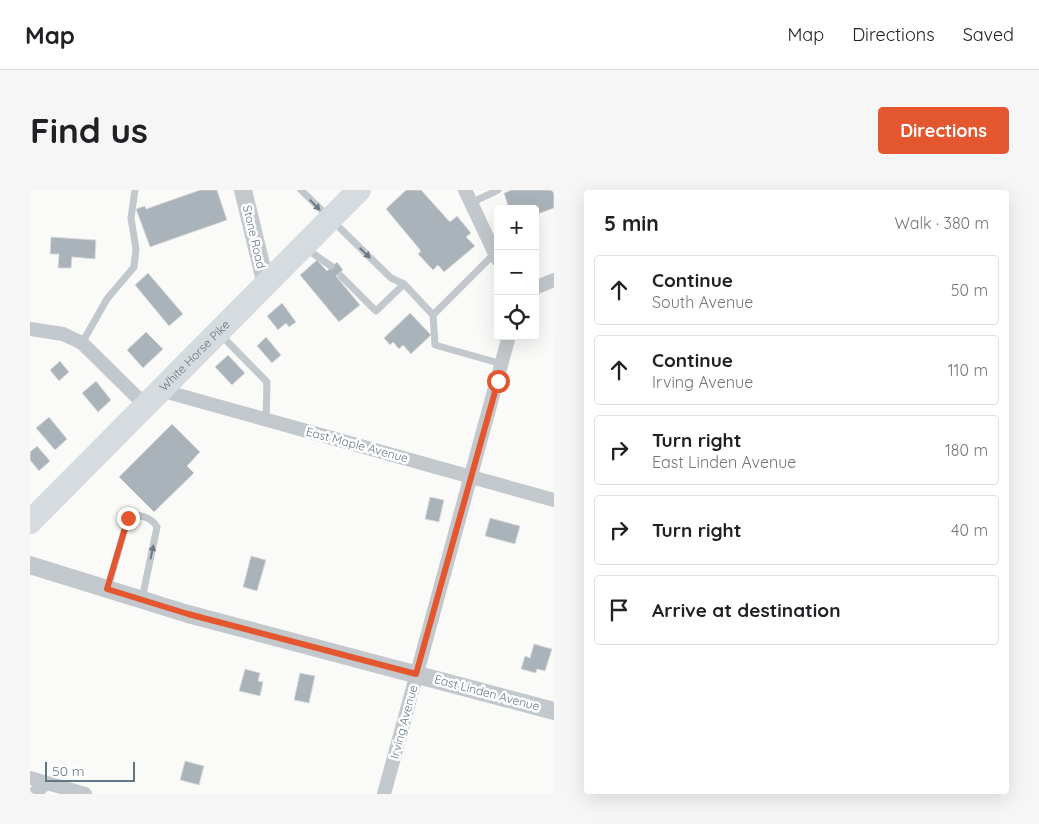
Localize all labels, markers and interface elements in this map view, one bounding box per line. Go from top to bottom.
text: Map [25,20,75,50]
text: Map [787,23,824,46]
text: Directions [852,23,935,46]
text: Saved [963,23,1014,46]
button: Directions [878,107,1009,154]
text: Find us [30,108,148,152]
one-way arrow [309,198,321,210]
street label: Stone Road [240,204,269,270]
map controls [494,205,539,340]
button: + [494,205,539,250]
text: 5 min [604,210,659,236]
text: Walk · 380 m [894,213,989,233]
one-way arrow [359,247,371,259]
button: − [494,250,539,295]
text: Continue [652,268,733,292]
icon: ahead [605,276,633,304]
text: 50 m [951,280,988,300]
text: South Avenue [652,292,753,312]
button: locate [494,295,539,340]
street label: White Horse Pike [156,317,233,394]
text: Continue [652,348,733,372]
icon: ahead [605,356,633,384]
text: 110 m [948,360,988,380]
route start [487,370,510,393]
text: Irving Avenue [652,372,753,392]
street label: East Maple Avenue [304,424,410,465]
text: Turn right [652,428,741,452]
icon: right [605,436,633,464]
text: 180 m [945,440,988,460]
text: East Linden Avenue [652,452,796,472]
route end [117,507,140,530]
icon: right [605,516,633,544]
text: Turn right [652,518,741,542]
text: 40 m [951,520,988,540]
one-way arrow [148,545,156,560]
icon: arrive [605,596,633,624]
text: Arrive at destination [652,598,841,622]
street label: East Linden Avenue [433,671,542,714]
street label: Irving Avenue [386,683,421,760]
scale bar [45,759,135,782]
text: 50 m [52,762,85,780]

